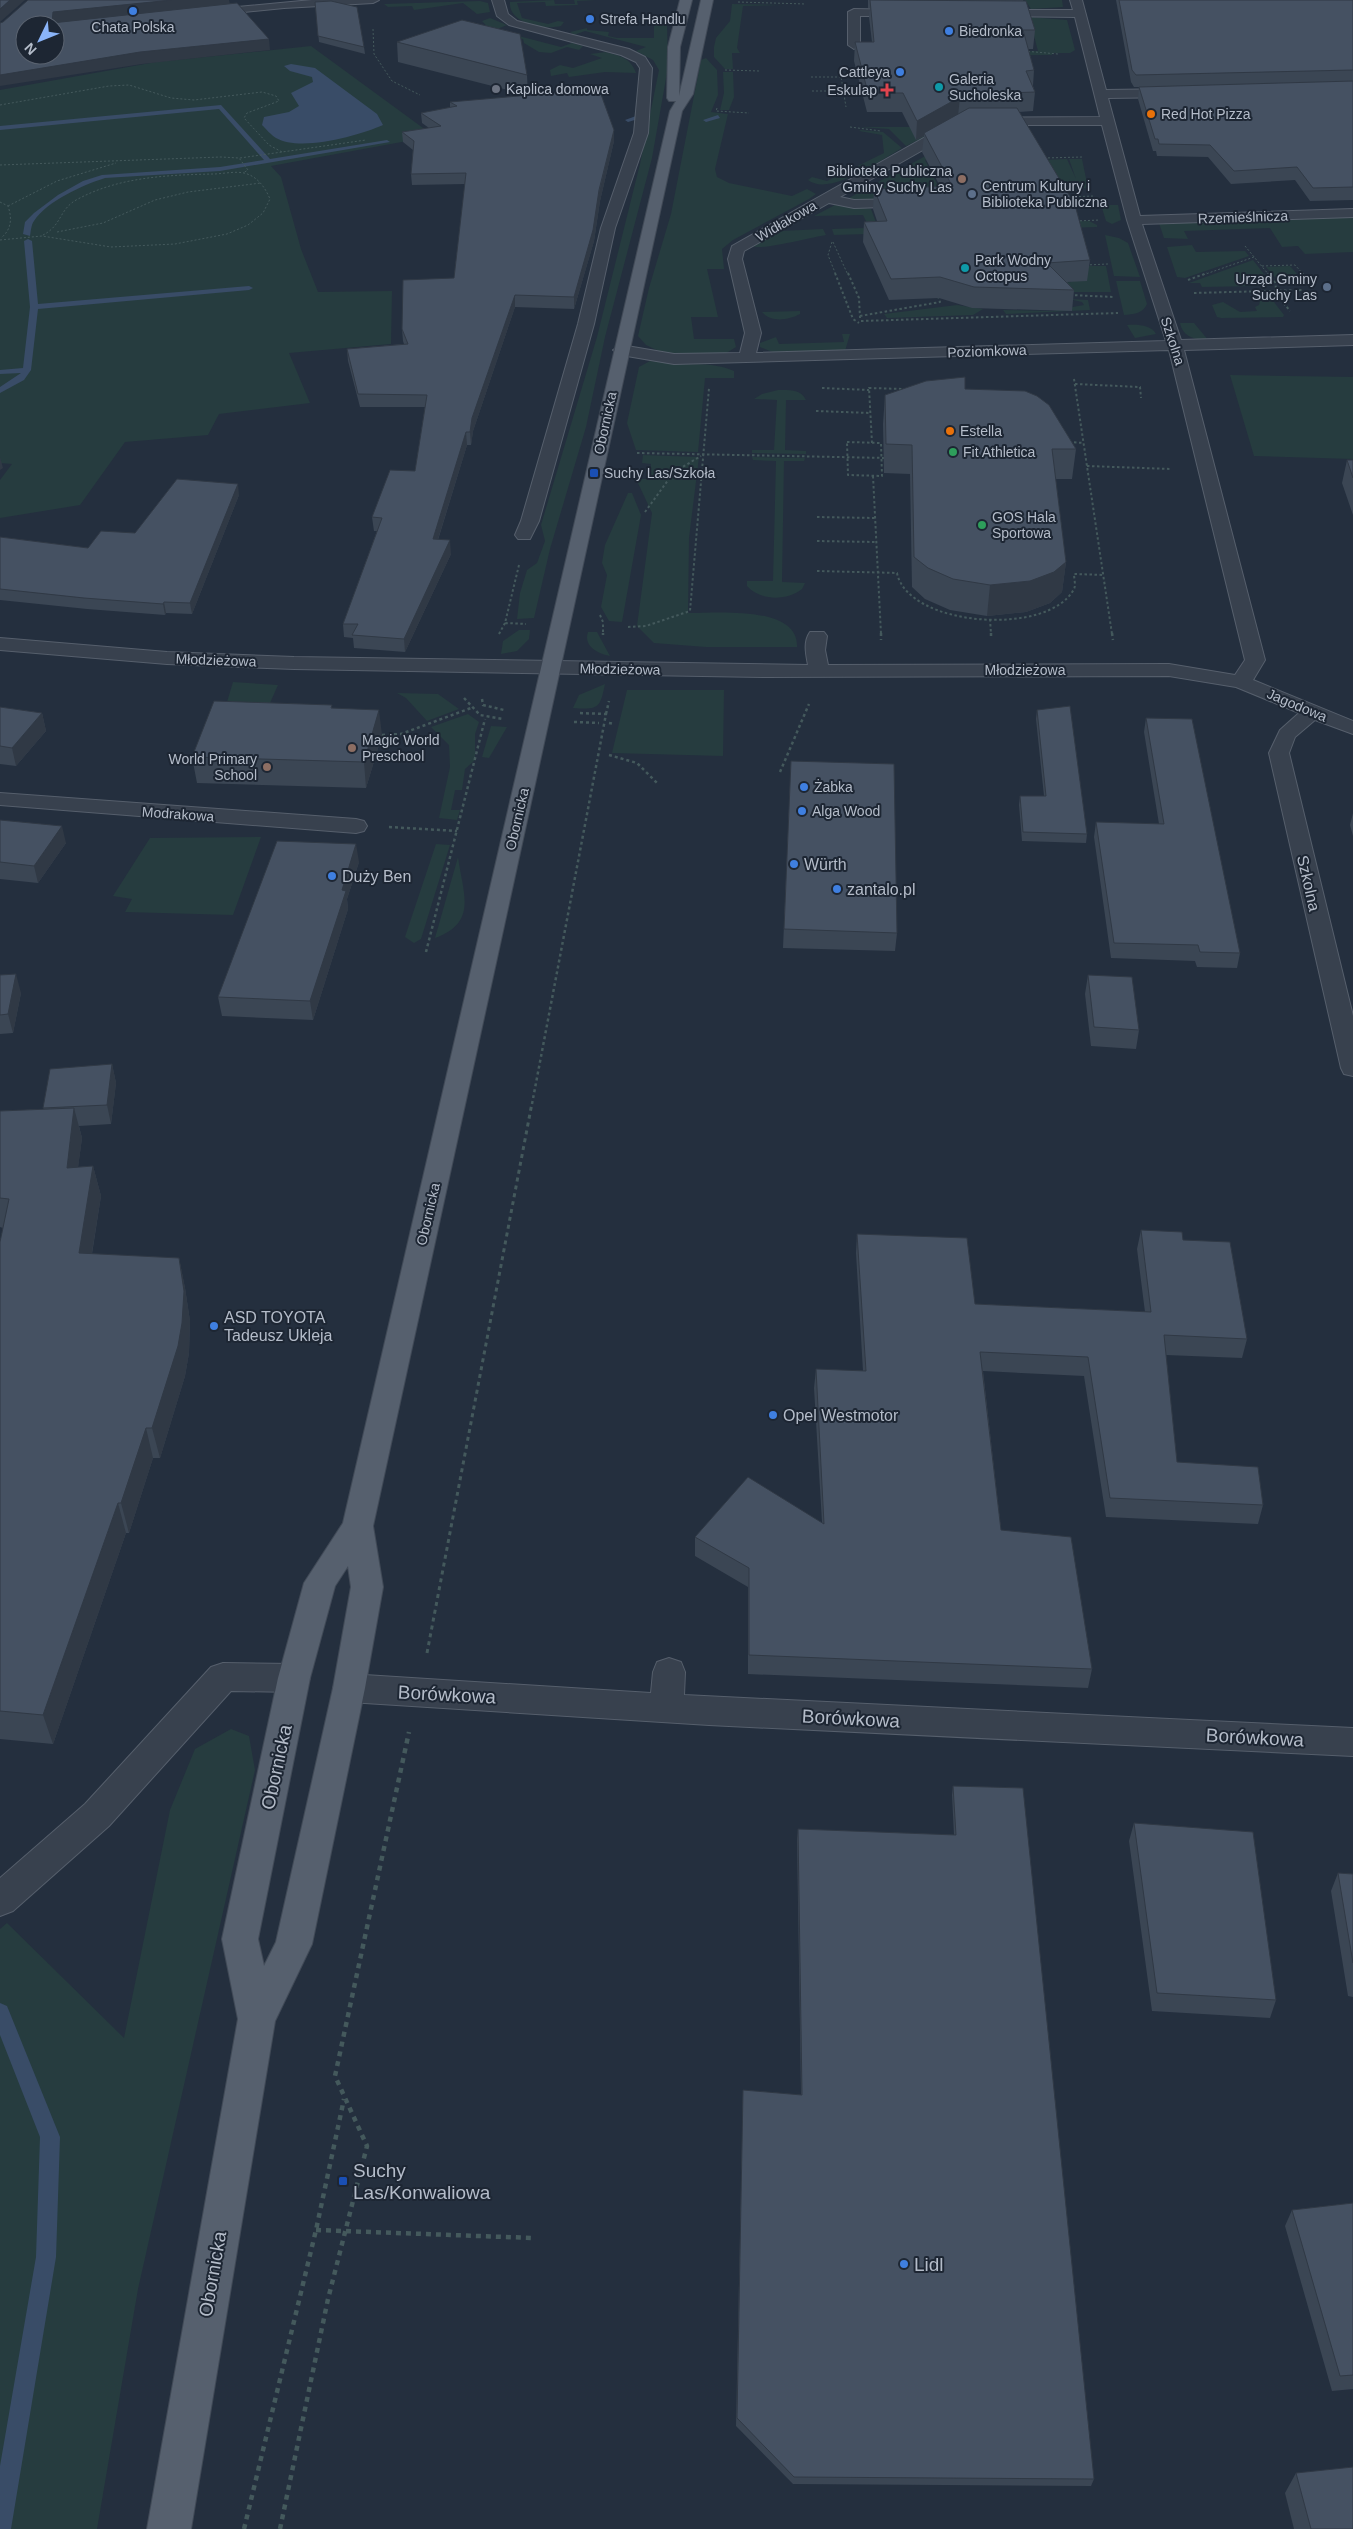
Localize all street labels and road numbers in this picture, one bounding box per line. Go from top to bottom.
street label: Widłakowa [753,197,819,245]
street label: Rzemieślnicza [1198,207,1289,227]
street label: Szkolna [1158,315,1188,367]
street label: Poziomkowa [947,342,1027,360]
street label: Obornicka [591,390,620,456]
street label: Młodzieżowa [175,651,257,669]
street label: Młodzieżowa [579,660,661,678]
street label: Młodzieżowa [985,662,1066,678]
street label: Jagodowa [1264,685,1330,725]
street label: Obornicka [502,786,532,852]
street label: Modrakowa [141,803,215,825]
street label: Szkolna [1294,853,1323,913]
street label: Obornicka [413,1181,443,1247]
street label: Borówkowa [397,1681,497,1708]
street label: Borówkowa [801,1705,901,1732]
street label: Obornicka [257,1722,296,1812]
street label: Borówkowa [1205,1724,1305,1751]
street label: Obornicka [195,2229,230,2319]

